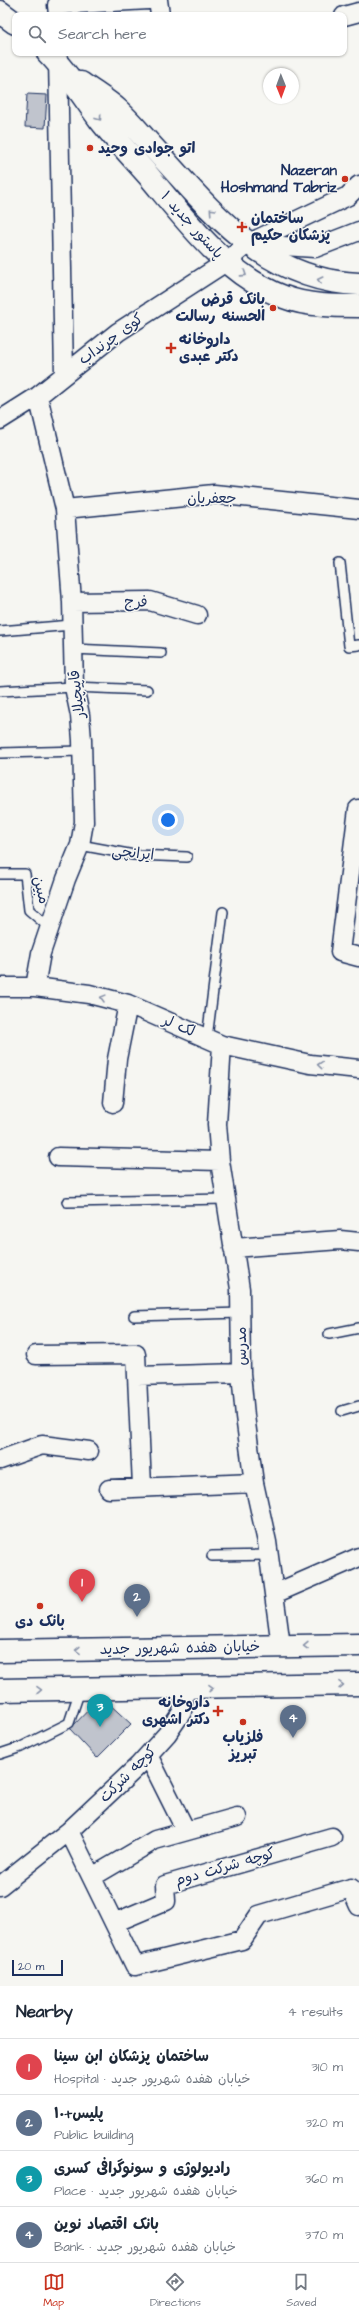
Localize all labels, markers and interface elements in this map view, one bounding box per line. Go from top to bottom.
search box [12,12,347,56]
icon: search [26,23,48,45]
text: Search here [58,24,147,45]
north arrow [263,68,299,104]
one-way arrow [94,113,101,120]
place label: اتو جوادی وحید [98,138,195,159]
marker: اتو جوادی وحید [85,143,95,153]
place label: Nazeran Hoshmand Tabriz [221,160,338,198]
marker: Nazeran Hoshmand Tabriz [340,174,350,184]
street label: پاستور جدید ۱ [156,186,228,264]
place label: ساختمان پزشکان حکیم [251,208,331,246]
one-way arrow [210,209,217,216]
marker: ساختمان پزشکان حکیم [236,221,248,233]
one-way arrow [240,269,247,277]
one-way arrow [317,276,324,284]
place label: بانک قرض الحسنه رسالت [176,289,265,327]
marker: بانک قرض الحسنه رسالت [268,303,278,313]
street label: کوی چرنداب [74,308,148,370]
place label: داروخانه دکتر عبدی [179,329,238,367]
marker: داروخانه دکتر عبدی [166,343,176,353]
street label: جعفریان [187,488,237,509]
street label: فرج [124,591,148,613]
street label: قاپیچیلار [64,669,91,720]
your location [158,810,178,830]
street label: ایرانچی [111,840,155,866]
street label: مبین [27,874,55,906]
one-way arrow [100,994,107,1003]
street label: لک لر [158,1009,198,1042]
one-way arrow [317,1060,323,1069]
street label: مدرس [231,1327,252,1365]
pin: 1 [69,1569,95,1602]
pin: 2 [124,1584,150,1617]
marker: بانک دی [35,1601,45,1611]
place label: بانک دی [15,1611,65,1632]
street label: خیابان هفده شهریور جدید [100,1636,260,1660]
one-way arrow [303,1642,309,1650]
one-way arrow [75,1646,81,1654]
one-way arrow [338,1680,344,1689]
one-way arrow [208,1684,214,1692]
one-way arrow [36,1686,42,1694]
place label: داروخانه دکتر اشهری [142,1692,210,1730]
pin: 3 [87,1694,113,1727]
pin: 4 [280,1705,306,1738]
marker: داروخانه دکتر اشهری [213,1706,223,1716]
marker: فلزیاب تبریز [238,1717,248,1727]
place label: فلزیاب تبریز [223,1727,264,1765]
street label: کوچه شرکت [95,1741,161,1807]
street label: کوچه شرکت دوم [172,1843,278,1892]
scale bar [12,1958,63,1977]
text: 20 m [18,1959,44,1974]
text: Nearby [16,2000,73,2024]
text: 4 results [288,2003,343,2021]
text: ساختمان پزشکان ابن سینا [54,2046,209,2067]
text: 1 [28,2058,30,2076]
text: 310 m [311,2058,343,2076]
text: Hospital · خیابان هفده شهریور جدید [54,2070,250,2088]
text: پلیس+۱۰ [54,2103,103,2124]
text: 2 [25,2114,33,2132]
text: 320 m [305,2114,343,2132]
text: Public building [54,2126,133,2144]
text: رادیولوژی و سونوگرافی کسری [54,2158,230,2179]
text: 3 [26,2170,32,2188]
text: 360 m [305,2170,343,2188]
text: Place · خیابان هفده شهریور جدید [54,2182,238,2200]
text: بانک اقتصاد نوین [54,2214,159,2235]
text: 4 [25,2226,33,2244]
text: 370 m [305,2226,343,2244]
text: Bank · خیابان هفده شهریور جدید [54,2238,236,2256]
tab: Map [43,2271,65,2310]
tab: Directions [150,2271,201,2310]
tab: Saved [286,2271,316,2310]

